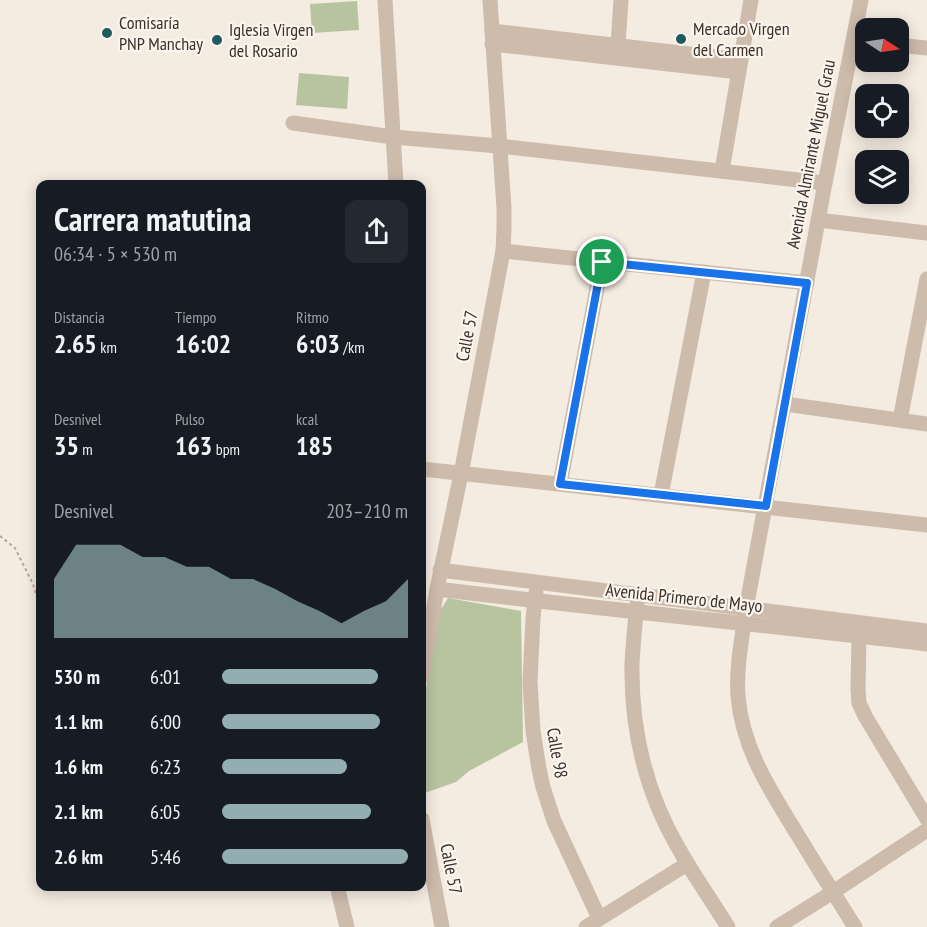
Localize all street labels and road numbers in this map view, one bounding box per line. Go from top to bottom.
street label: Avenida Almirante Miguel Grau [781,57,840,250]
street label: Calle 57 [450,309,483,363]
street label: Avenida Primero de Mayo [605,578,764,617]
street label: Calle 98 [542,726,573,780]
street label: Calle 57 [435,842,468,896]

